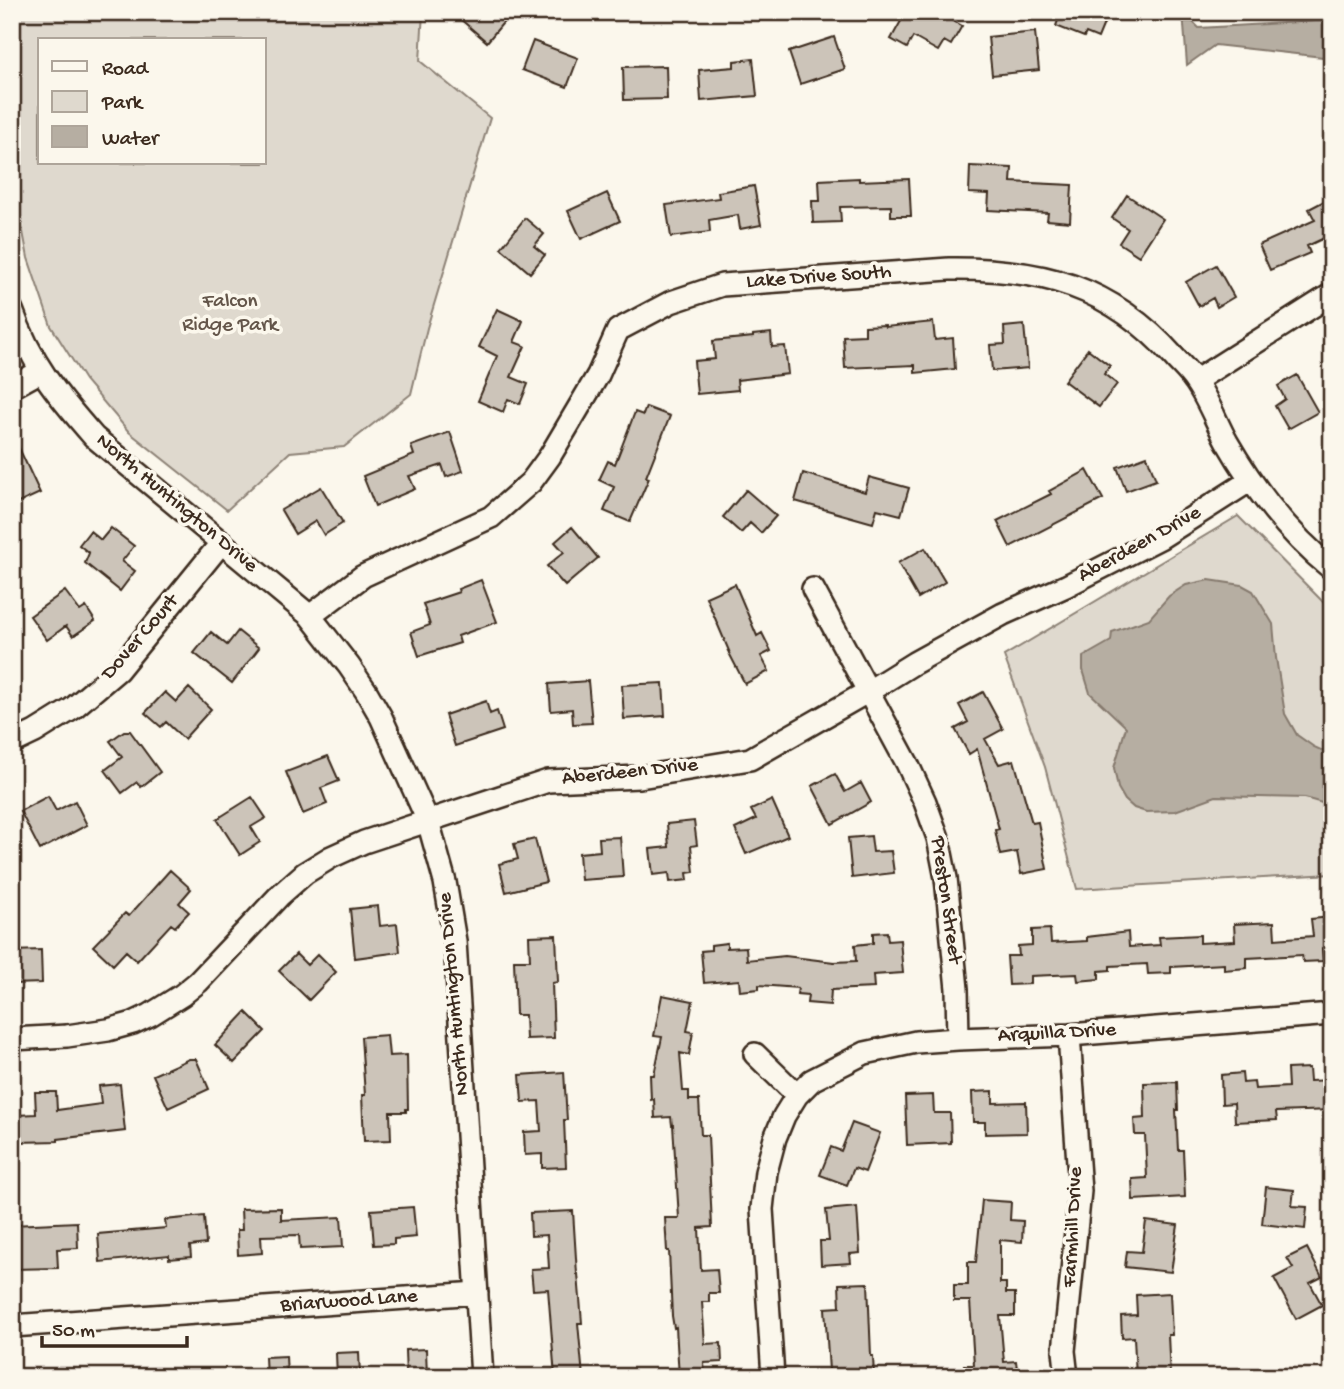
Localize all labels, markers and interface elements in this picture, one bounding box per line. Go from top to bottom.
legend [38,38,266,164]
text: Road [102,58,150,83]
text: Park [101,92,145,117]
text: Water [102,128,160,153]
street label: Lake Drive South [745,260,893,296]
park label: Falcon Ridge Park [182,290,280,339]
street label: North Huntington Drive [90,429,263,580]
street label: Aberdeen Drive [1074,500,1207,589]
street label: Dover Court [96,588,187,687]
street label: Aberdeen Drive [561,753,700,793]
street label: Preston Street [924,834,967,968]
street label: North Huntington Drive [434,890,476,1097]
street label: Arquilla Drive [997,1018,1118,1050]
street label: Farmhill Drive [1058,1165,1090,1289]
street label: Briarwood Lane [279,1285,420,1319]
scale bar [42,1305,187,1349]
text: 50 m [52,1320,95,1345]

